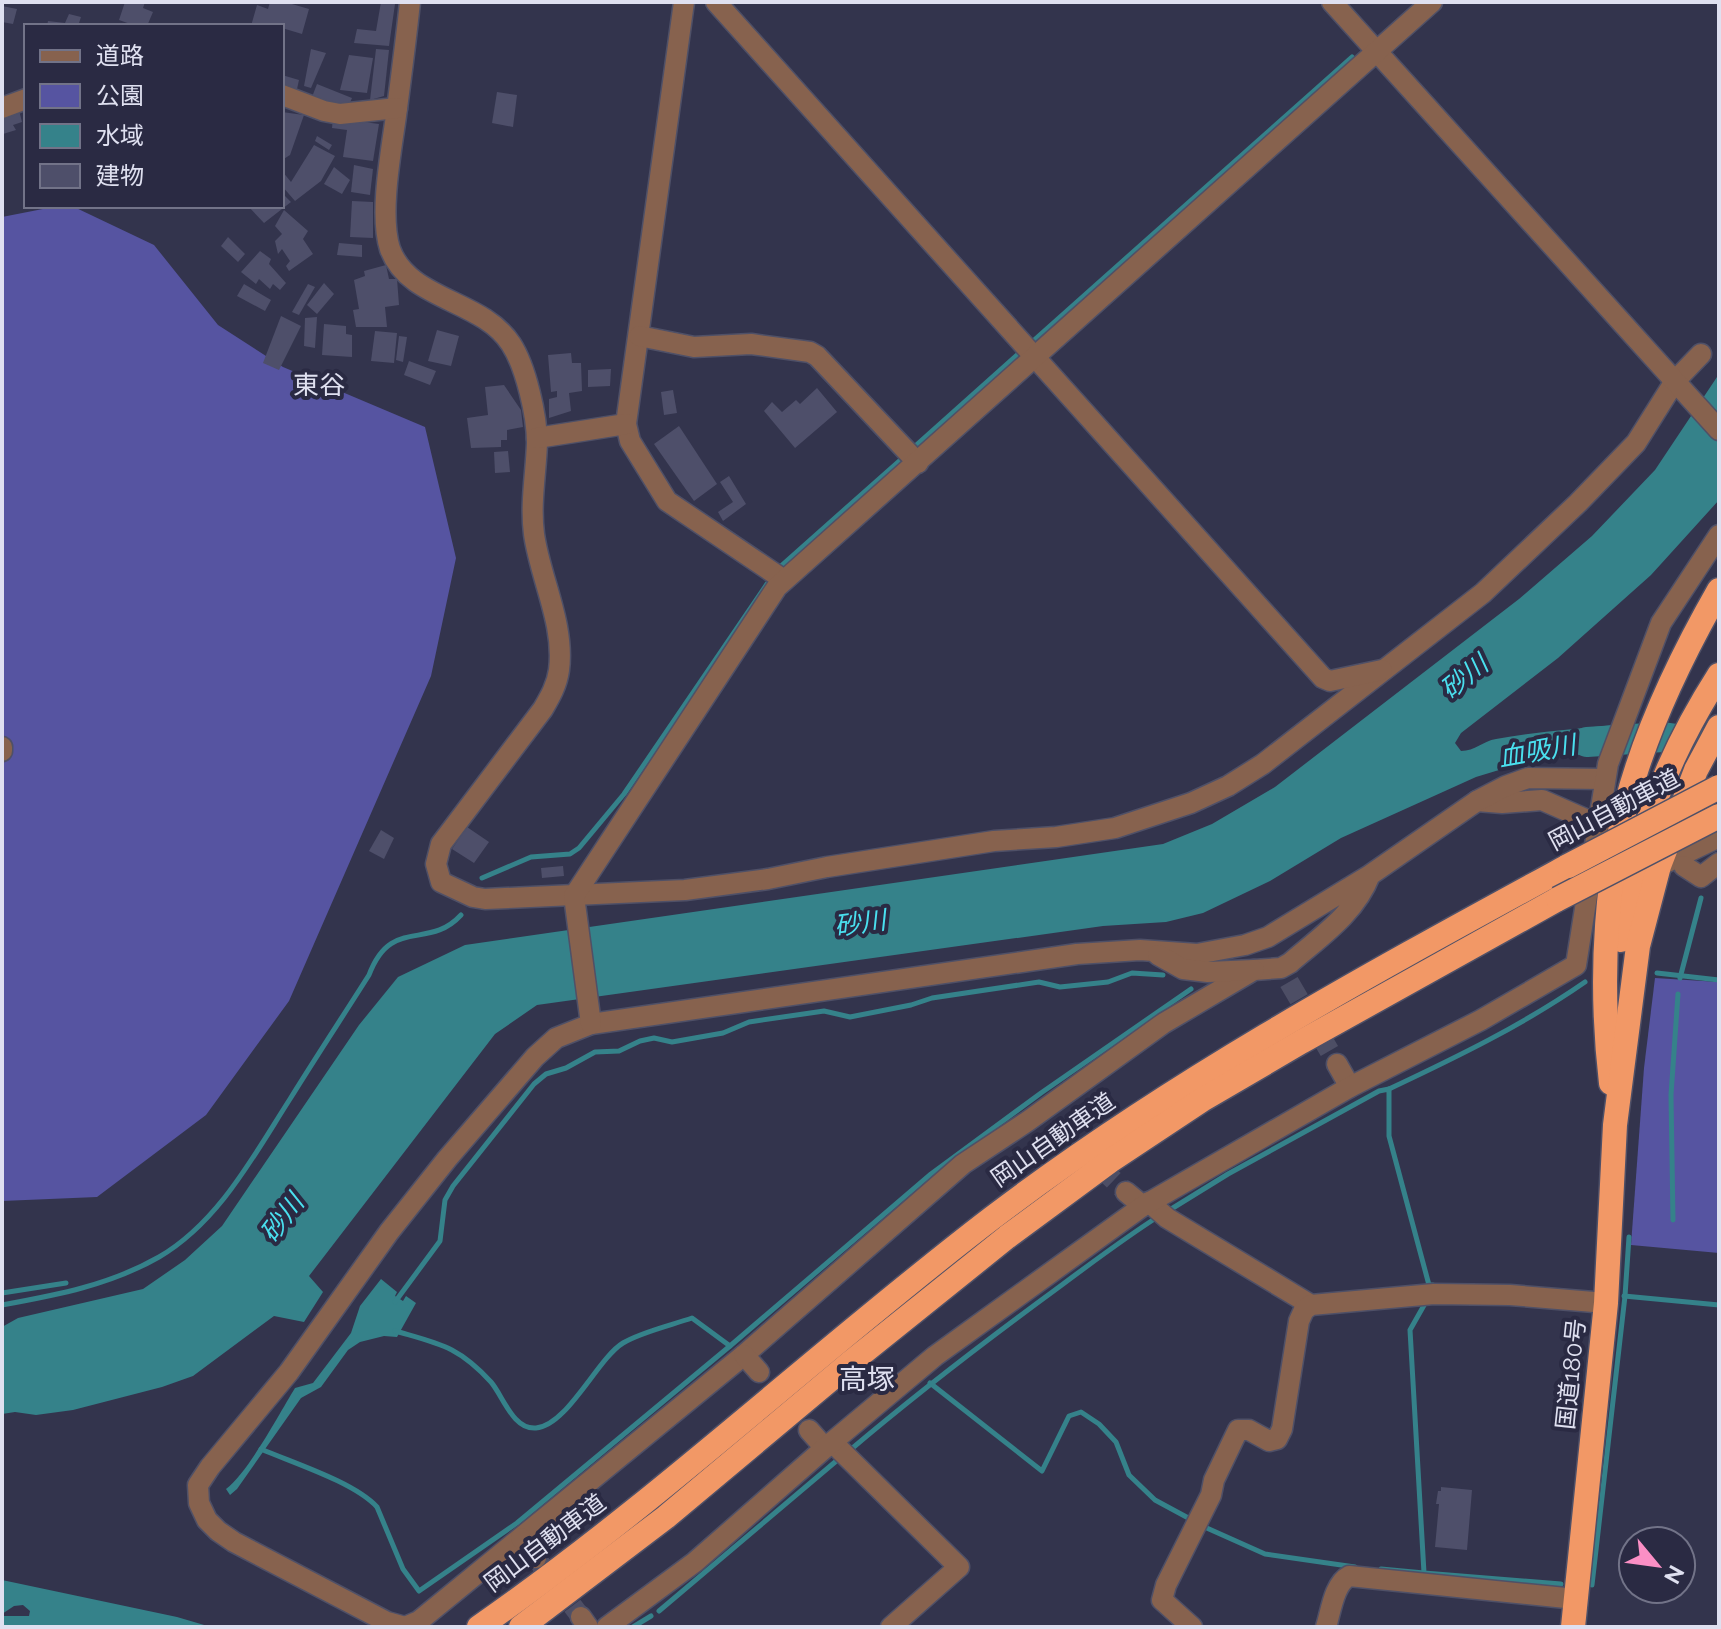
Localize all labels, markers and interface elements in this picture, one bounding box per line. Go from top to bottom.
legend [24,24,284,208]
text: 道路 [96,41,144,70]
text: 公園 [96,81,144,110]
text: 水域 [96,121,144,150]
text: 建物 [96,161,144,190]
district label: 東谷 [293,370,345,400]
water label: 砂川 [1434,647,1496,705]
water label: 血吸川 [1496,729,1581,773]
street label: 岡山自動車道 [1543,763,1684,856]
water label: 砂川 [832,904,891,941]
street label: 岡山自動車道 [985,1086,1120,1193]
water label: 砂川 [254,1186,311,1248]
street label: 国道180号 [1550,1317,1591,1431]
district label: 高塚 [839,1363,895,1396]
street label: 岡山自動車道 [478,1488,611,1598]
north arrow [1617,1525,1697,1605]
text: N [1659,1561,1690,1588]

